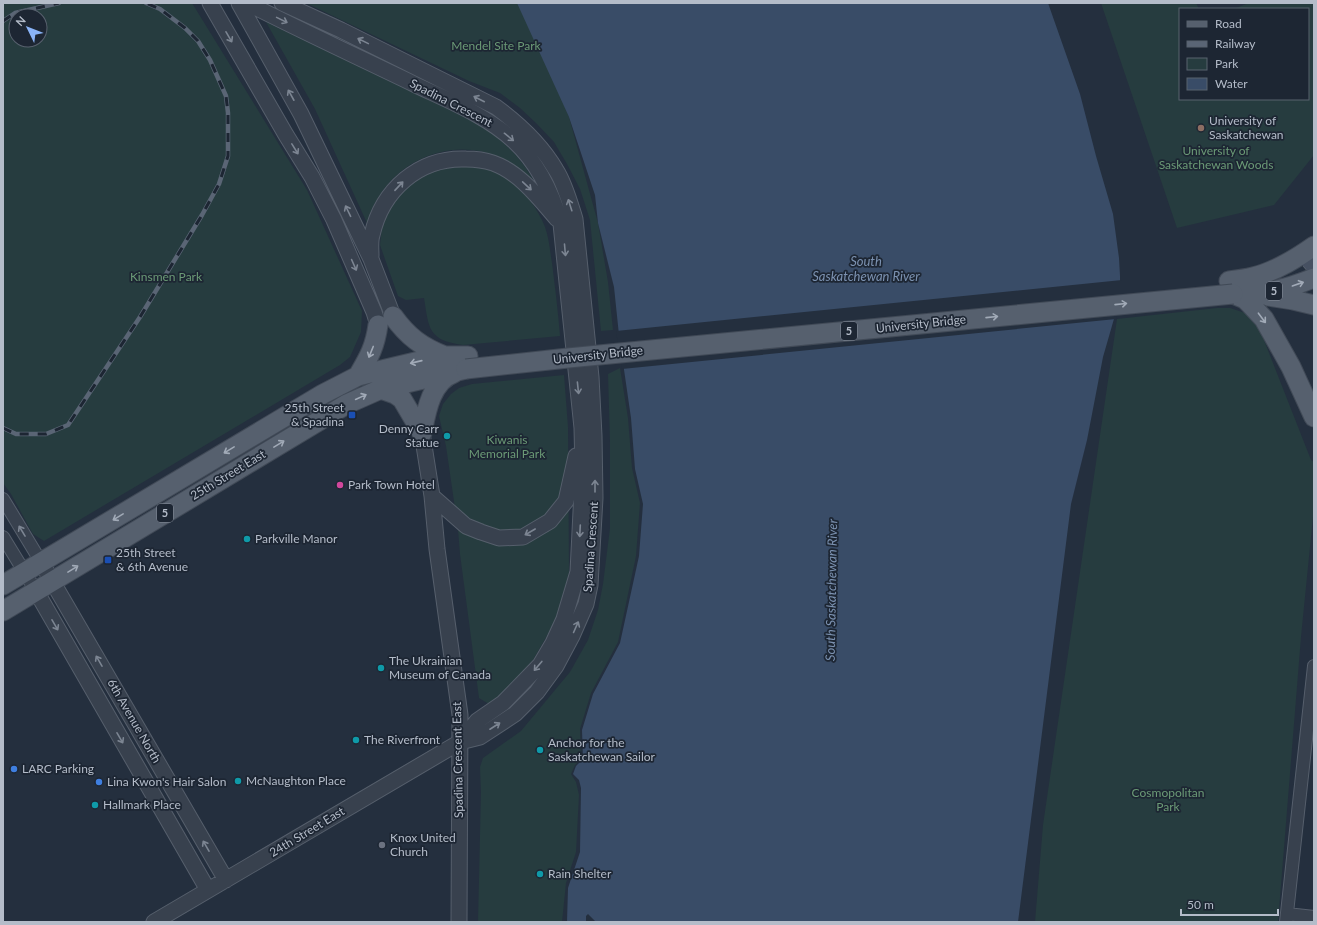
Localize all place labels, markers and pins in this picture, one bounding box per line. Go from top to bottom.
place label: University of Saskatchewan [1209,113,1284,142]
marker: University of Saskatchewan [1196,123,1206,133]
place label: 25th Street & Spadina [284,400,345,429]
marker: 25th Street & Spadina [347,410,357,420]
place label: Denny Carr Statue [379,421,440,450]
marker: Denny Carr Statue [442,431,452,441]
place label: Park Town Hotel [348,477,435,492]
marker: Park Town Hotel [335,480,345,490]
place label: Parkville Manor [255,531,338,546]
marker: Parkville Manor [242,534,252,544]
place label: 25th Street & 6th Avenue [116,545,188,574]
marker: 25th Street & 6th Avenue [103,555,113,565]
place label: The Ukrainian Museum of Canada [389,653,491,682]
marker: The Ukrainian Museum of Canada [376,663,386,673]
place label: The Riverfront [364,732,441,747]
marker: The Riverfront [351,735,361,745]
place label: Anchor for the Saskatchewan Sailor [548,735,656,764]
marker: Anchor for the Saskatchewan Sailor [535,745,545,755]
place label: LARC Parking [22,761,94,776]
marker: LARC Parking [9,764,19,774]
place label: McNaughton Place [246,773,346,788]
place label: Lina Kwon's Hair Salon [107,774,226,789]
marker: McNaughton Place [233,776,243,786]
marker: Lina Kwon's Hair Salon [94,777,104,787]
place label: Hallmark Place [103,797,181,812]
marker: Hallmark Place [90,800,100,810]
place label: Knox United Church [390,830,456,859]
marker: Knox United Church [377,840,387,850]
place label: Rain Shelter [548,866,612,881]
marker: Rain Shelter [535,869,545,879]

